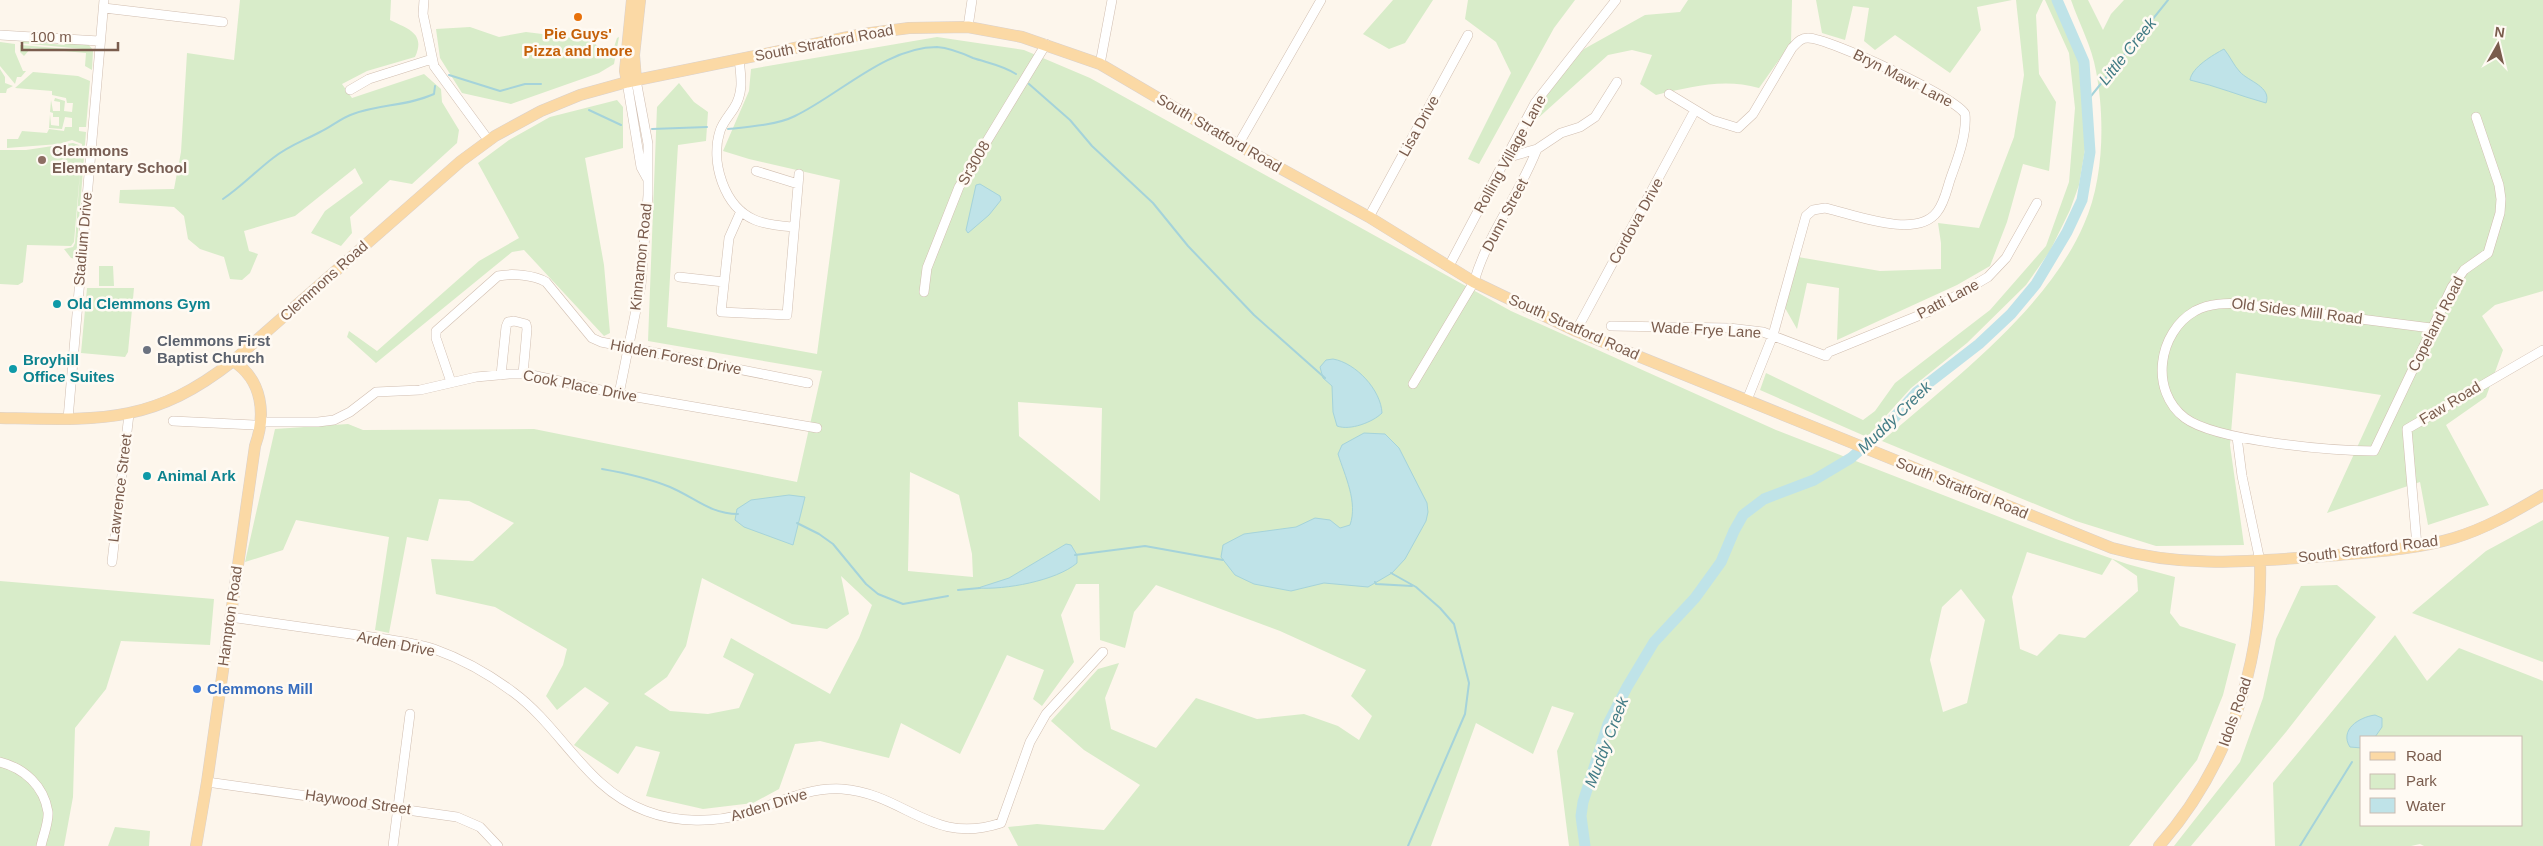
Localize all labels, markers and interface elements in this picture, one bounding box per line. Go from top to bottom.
marker: Pie Guys' Pizza and more [572,11,584,23]
water label: Little Creek [2095,14,2160,88]
scale bar [22,20,119,52]
north arrow [2473,20,2523,70]
street label: South Stratford Road [753,21,895,64]
text: N [2494,23,2506,41]
place label: Pie Guys' Pizza and more [523,25,633,59]
text: 100 m [30,28,72,45]
street label: Bryn Mawr Lane [1851,45,1956,110]
street label: South Stratford Road [1154,90,1285,175]
street label: Lisa Drive [1395,92,1442,159]
street label: Rolling Village Lane [1470,92,1549,216]
street label: Sr3008 [954,138,993,188]
place label: Clemmons Elementary School [52,142,187,176]
marker: Clemmons Elementary School [36,154,48,166]
street label: Dunn Street [1478,175,1531,254]
street label: Cordova Drive [1605,175,1666,267]
street label: Stadium Drive [70,191,95,287]
street label: Kinnamon Road [626,203,655,311]
street label: Clemmons Road [276,237,371,324]
street label: Copeland Road [2404,273,2467,374]
street label: Patti Lane [1914,275,1982,322]
street label: South Stratford Road [1506,290,1642,363]
street label: Old Sides Mill Road [2231,294,2363,327]
place label: Old Clemmons Gym [67,295,210,312]
marker: Old Clemmons Gym [51,298,63,310]
street label: Wade Frye Lane [1650,318,1762,341]
place label: Clemmons First Baptist Church [157,332,270,366]
street label: Hidden Forest Drive [609,335,743,378]
marker: Clemmons First Baptist Church [141,344,153,356]
place label: Broyhill Office Suites [23,351,115,385]
marker: Broyhill Office Suites [7,363,19,375]
street label: Cook Place Drive [522,366,639,405]
water label: Muddy Creek [1854,378,1935,457]
street label: Faw Road [2416,378,2483,427]
street label: Lawrence Street [104,432,135,543]
street label: South Stratford Road [1894,453,2031,522]
place label: Animal Ark [157,467,236,484]
marker: Animal Ark [141,470,153,482]
street label: South Stratford Road [2297,531,2439,566]
street label: Hampton Road [214,565,245,667]
street label: Arden Drive [356,628,437,659]
street label: Idols Road [2215,675,2254,749]
place label: Clemmons Mill [207,680,313,697]
marker: Clemmons Mill [191,683,203,695]
water label: Muddy Creek [1581,694,1632,790]
legend [2360,736,2523,826]
text: Road [2406,747,2442,764]
text: Park [2406,772,2437,789]
street label: Arden Drive [728,785,809,824]
street label: Haywood Street [304,786,413,817]
text: Water [2406,797,2445,814]

